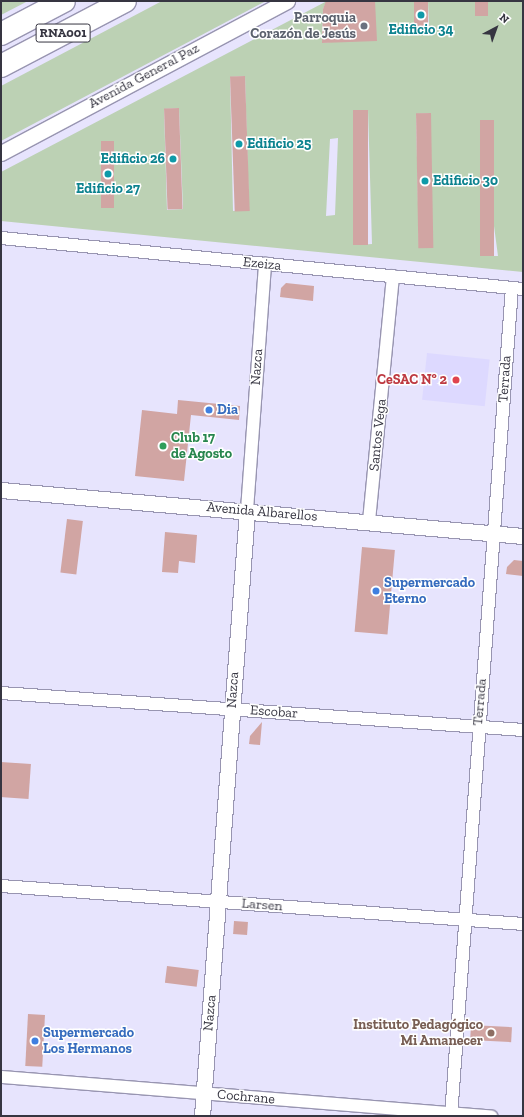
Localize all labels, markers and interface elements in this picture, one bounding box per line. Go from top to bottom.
north arrow [476,8,516,48]
place label: Parroquia Corazón de Jesús [250,10,356,42]
marker: Edificio 34 [416,10,426,20]
text: N [497,11,512,26]
marker: Parroquia Corazón de Jesús [359,21,369,31]
road number: RNA001 [35,22,91,44]
place label: Edificio 34 [389,22,453,38]
street label: Avenida General Paz [86,40,202,112]
place label: Edificio 25 [247,136,311,152]
marker: Edificio 25 [234,139,244,149]
place label: Edificio 26 [100,151,165,167]
marker: Edificio 26 [168,154,178,164]
marker: Edificio 27 [103,169,113,179]
place label: Edificio 30 [433,173,498,189]
marker: Edificio 30 [420,176,430,186]
place label: Edificio 27 [76,181,140,197]
street label: Ezeiza [242,254,282,274]
street label: Nazca [247,348,267,386]
street label: Terrada [495,355,515,403]
place label: CeSAC Nº 2 [377,372,447,388]
marker: CeSAC Nº 2 [450,374,462,386]
street label: Santos Vega [366,398,390,472]
place label: Dia [217,402,238,418]
marker: Dia [204,405,214,415]
place label: Club 17 de Agosto [171,430,232,462]
marker: Club 17 de Agosto [158,441,168,451]
street label: Avenida Albarellos [206,499,318,525]
place label: Supermercado Eterno [384,575,475,608]
marker: Supermercado Eterno [371,586,381,596]
street label: Nazca [223,671,243,709]
street label: Terrada [470,678,490,726]
street label: Escobar [249,702,299,722]
street label: Larsen [241,895,283,915]
street label: Nazca [200,994,220,1032]
place label: Instituto Pedagógico Mi Amanecer [353,1017,483,1050]
place label: Supermercado Los Hermanos [43,1025,134,1058]
marker: Instituto Pedagógico Mi Amanecer [486,1028,496,1038]
marker: Supermercado Los Hermanos [30,1036,40,1046]
street label: Cochrane [216,1086,276,1108]

